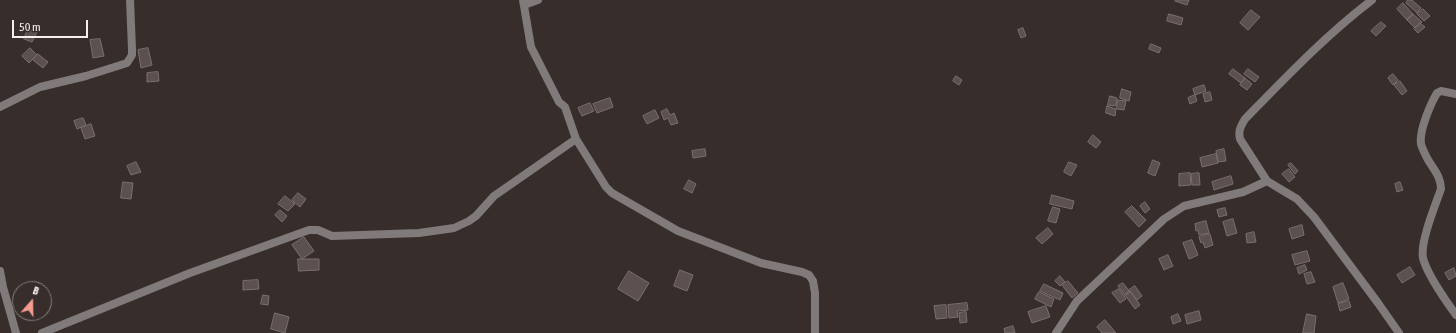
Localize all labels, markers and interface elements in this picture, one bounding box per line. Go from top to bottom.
scale bar [14,12,90,38]
text: 50 m [19,20,41,34]
north arrow [12,281,52,321]
text: B [31,284,40,297]

